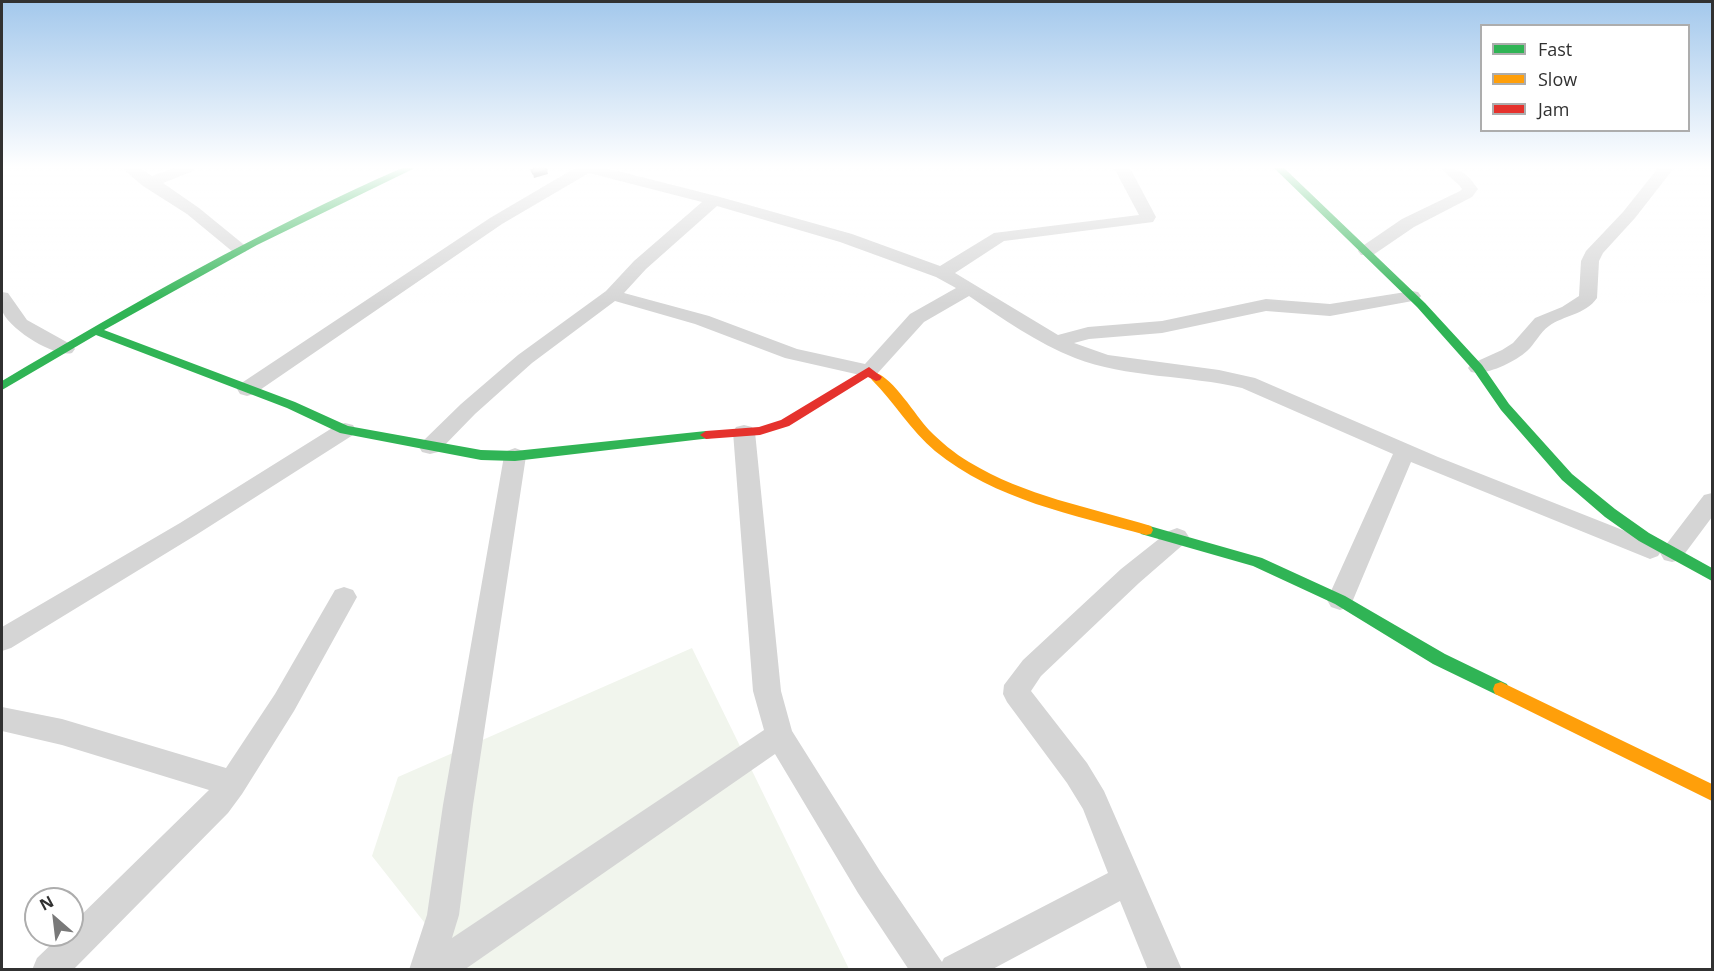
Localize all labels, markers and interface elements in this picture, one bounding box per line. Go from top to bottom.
legend [1480,24,1690,132]
text: Fast [1538,37,1572,61]
text: Slow [1538,67,1577,91]
text: Jam [1538,97,1570,121]
north arrow [24,887,84,947]
text: N [36,890,57,916]

